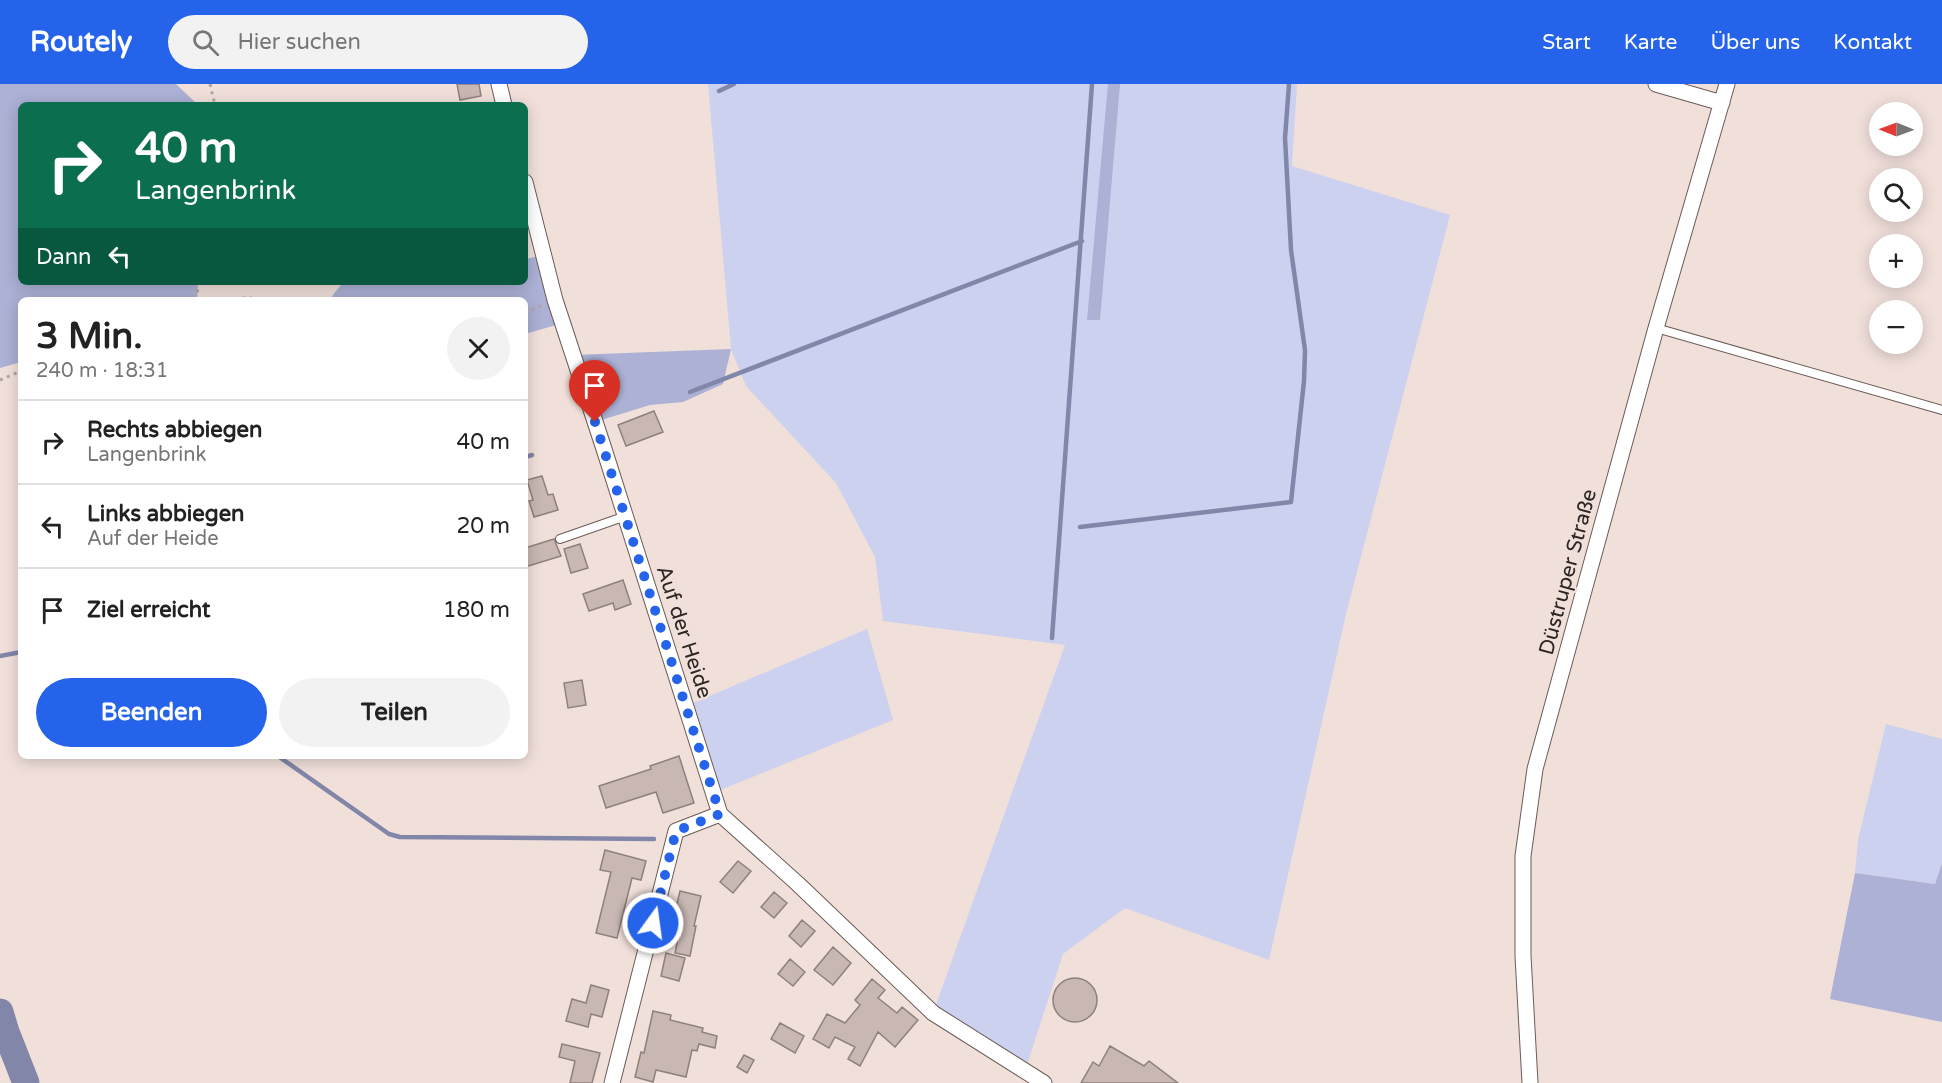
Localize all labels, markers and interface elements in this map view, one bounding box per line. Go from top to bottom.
search box [168,15,588,69]
text: Routely [30,25,132,59]
icon: search [189,26,222,59]
text: Hier suchen [237,29,361,55]
text: Start [1542,30,1591,55]
text: Karte [1624,30,1677,55]
text: Über uns [1710,30,1800,55]
text: Kontakt [1833,30,1912,55]
north arrow [1869,102,1923,156]
map controls [1869,102,1923,354]
text: 40 m [135,123,237,174]
icon: right [36,126,114,204]
button: search [1869,168,1923,222]
text: Langenbrink [135,174,296,207]
button: + [1869,234,1923,288]
icon: left [103,240,136,273]
text: Dann [36,244,91,270]
button: − [1869,300,1923,354]
text: 3 Min. [36,315,143,358]
button: close [447,317,510,380]
text: 240 m · 18:31 [36,359,168,383]
pin [569,360,620,422]
icon: arrive [578,369,611,402]
text: Rechts abbiegen [87,417,262,443]
icon: right [36,426,69,459]
text: 40 m [456,429,510,455]
text: Langenbrink [87,443,206,467]
street label: Düstruper Straße [1534,486,1602,658]
text: Links abbiegen [87,501,245,527]
icon: left [36,510,69,543]
text: 20 m [456,513,510,539]
text: Auf der Heide [87,527,219,551]
street label: Auf der Heide [651,562,717,702]
icon: arrive [36,594,69,627]
text: Ziel erreicht [87,597,210,623]
text: 180 m [443,597,510,623]
button: Beenden [36,678,267,747]
button: Teilen [279,678,510,747]
position arrow [621,891,685,955]

